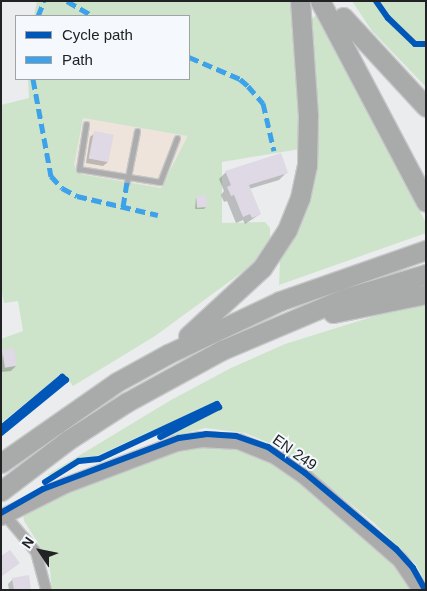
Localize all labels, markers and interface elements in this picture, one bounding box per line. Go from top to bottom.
legend [15,15,190,80]
text: Cycle path [62,26,133,43]
text: Path [62,51,93,68]
street label: EN 249 [269,430,321,474]
north arrow [15,526,65,576]
text: N [18,534,37,551]

